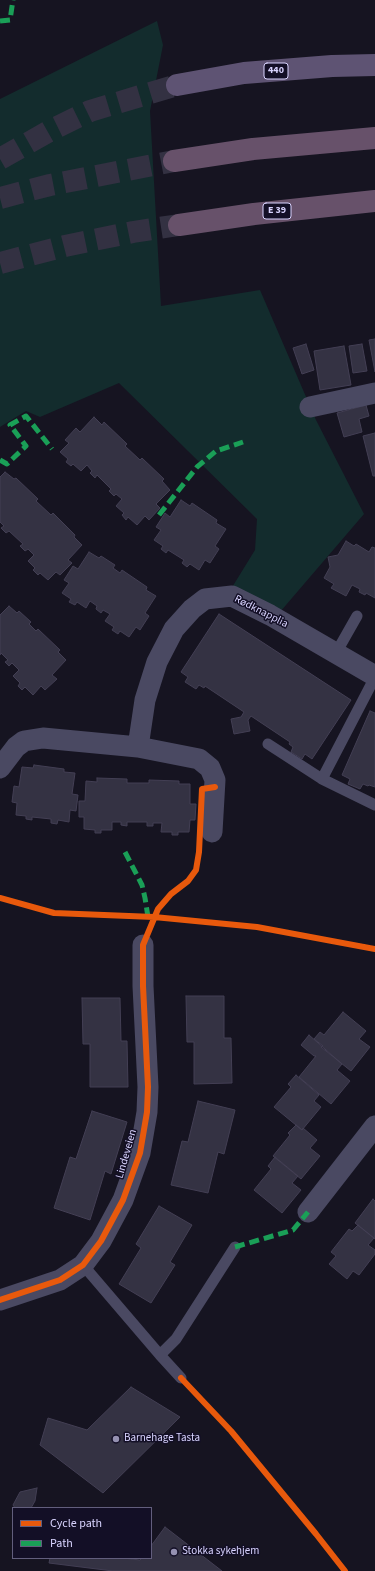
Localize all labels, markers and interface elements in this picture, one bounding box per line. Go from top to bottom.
road number: 440 [264,63,288,79]
road number: E 39 [263,203,291,219]
street label: Rødknapplia [232,593,290,631]
street label: Lindeveien [114,1128,140,1180]
place label: Barnehage Tasta [124,1432,200,1446]
marker: Barnehage Tasta [111,1434,121,1444]
legend [12,1507,152,1559]
text: Cycle path [50,1515,102,1532]
text: Path [50,1535,73,1552]
place label: Stokka sykehjem [182,1545,259,1559]
marker: Stokka sykehjem [169,1547,179,1557]

